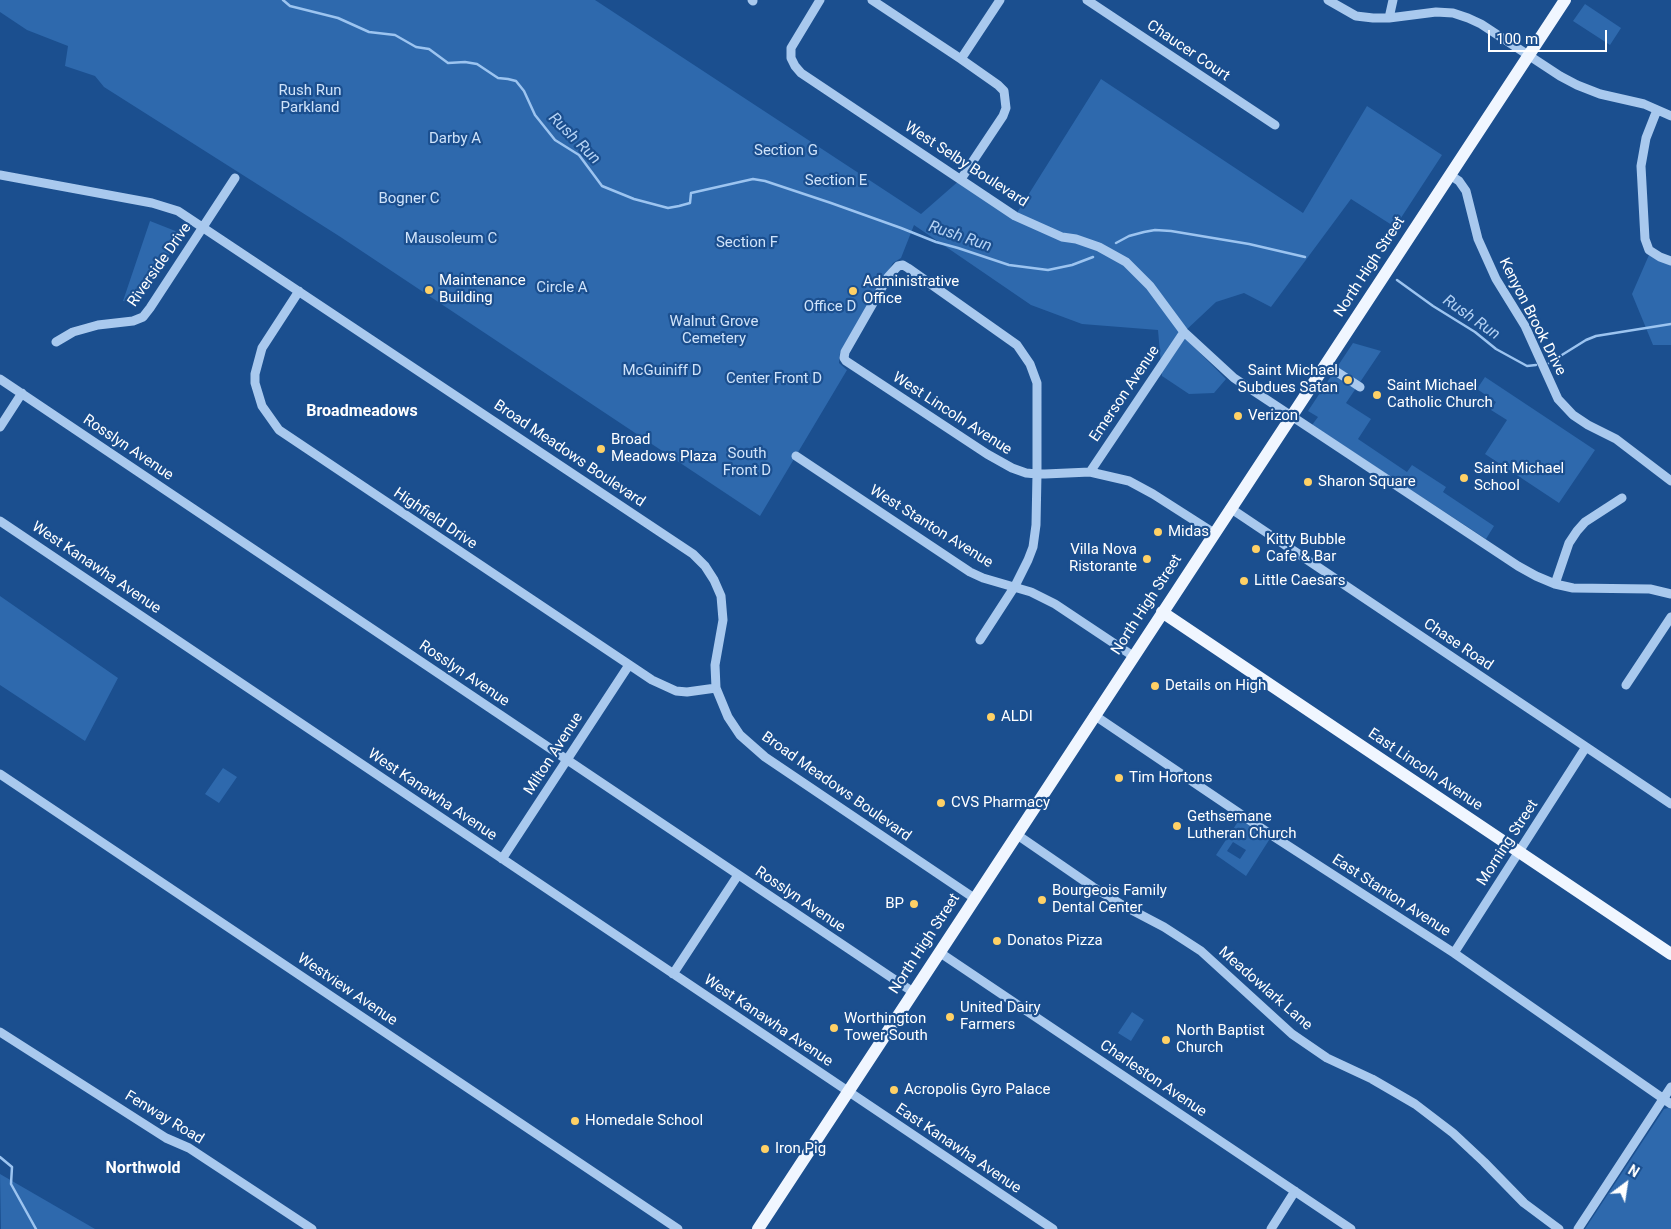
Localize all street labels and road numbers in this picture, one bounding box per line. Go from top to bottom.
street label: Chaucer Court [1143,17,1233,85]
street label: West Selby Boulevard [901,118,1031,212]
street label: North High Street [1331,213,1409,321]
street label: Riverside Drive [124,220,196,310]
street label: Kenyon Brook Drive [1495,255,1569,379]
street label: Emerson Avenue [1086,343,1164,445]
street label: West Lincoln Avenue [889,369,1015,459]
street label: Broad Meadows Boulevard [490,397,648,511]
street label: Rosslyn Avenue [79,411,177,485]
street label: West Stanton Avenue [866,482,996,572]
street label: Highfield Drive [390,484,480,554]
street label: West Kanawha Avenue [28,518,164,618]
street label: North High Street [1108,551,1186,659]
street label: Chase Road [1420,615,1496,675]
street label: Rosslyn Avenue [415,637,513,711]
street label: Milton Avenue [521,709,587,799]
street label: East Lincoln Avenue [1364,725,1486,815]
street label: Broad Meadows Boulevard [758,728,914,846]
street label: West Kanawha Avenue [364,745,500,845]
street label: Morning Street [1474,797,1542,889]
street label: East Stanton Avenue [1328,851,1454,941]
street label: Rosslyn Avenue [751,863,849,937]
street label: North High Street [886,890,964,998]
street label: Meadowlark Lane [1214,943,1316,1035]
street label: Westview Avenue [294,950,400,1030]
street label: West Kanawha Avenue [700,971,836,1071]
street label: Charleston Avenue [1096,1037,1210,1121]
street label: Fenway Road [121,1087,207,1149]
street label: East Kanawha Avenue [892,1100,1024,1198]

